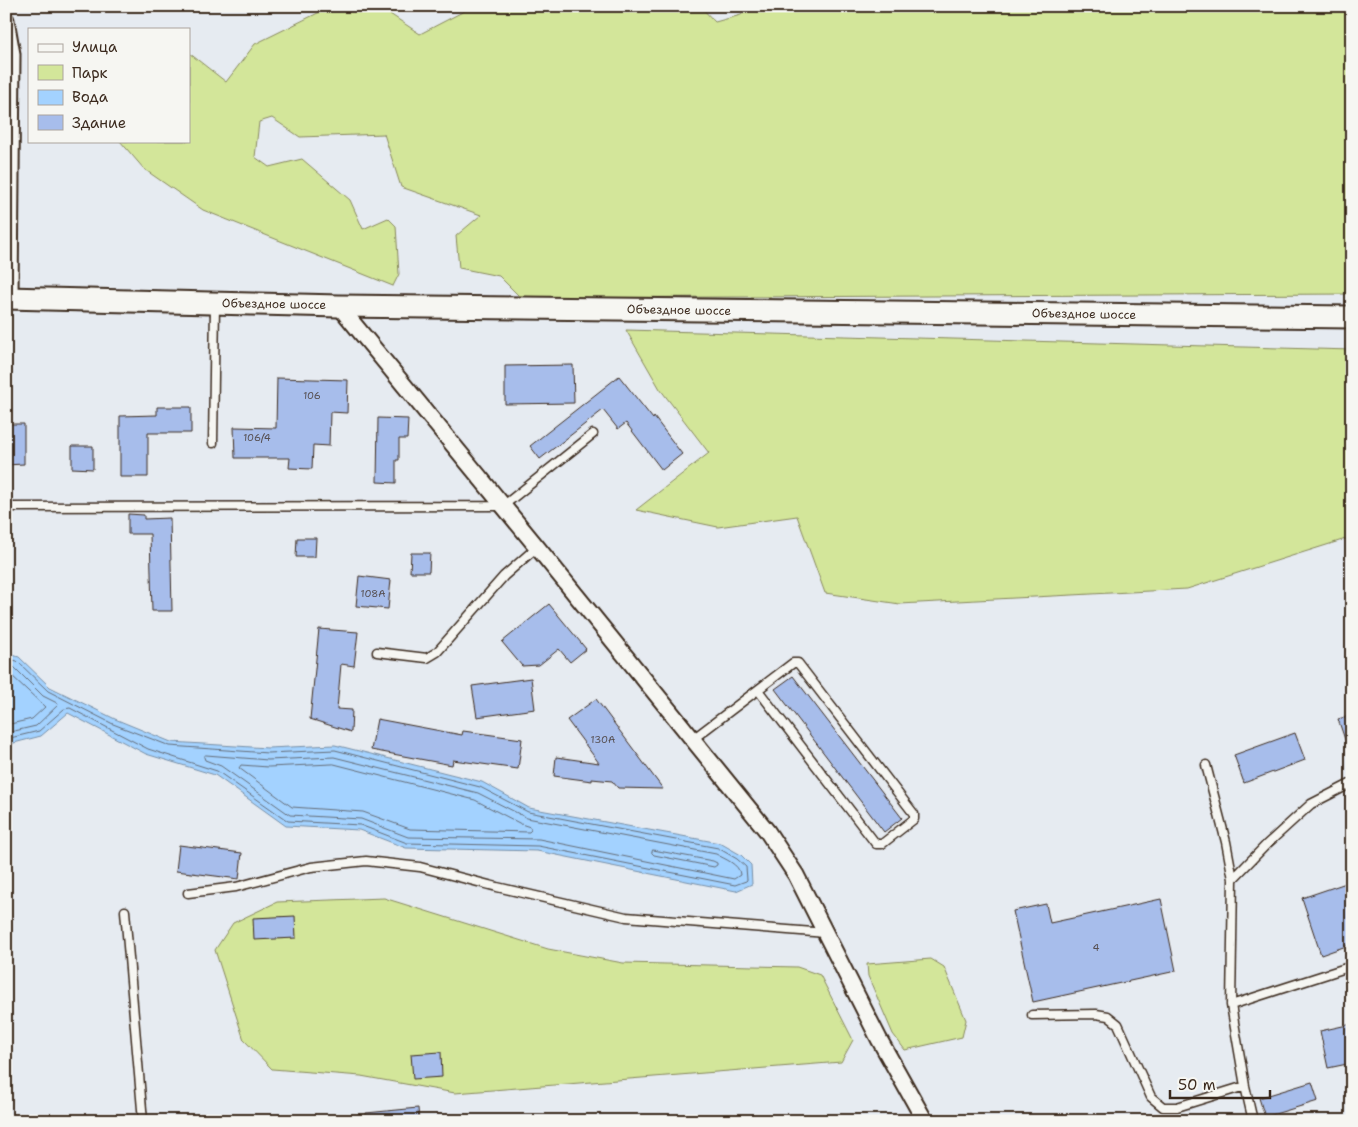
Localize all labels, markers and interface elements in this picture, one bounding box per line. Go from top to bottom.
legend [28,28,190,142]
text: Улица [72,37,118,57]
text: Парк [72,63,108,83]
text: Вода [72,87,109,107]
text: Здание [72,113,126,133]
street label: Объездное шоссе [222,295,326,313]
street label: Объездное шоссе [627,301,731,319]
street label: Объездное шоссе [1032,305,1136,323]
house number: 106 [303,389,321,402]
house number: 106/4 [243,431,271,444]
house number: 108А [360,587,386,600]
house number: 130А [591,733,615,746]
house number: 4 [1093,941,1100,954]
scale bar [1170,1067,1270,1099]
text: 50 m [1178,1075,1216,1095]

